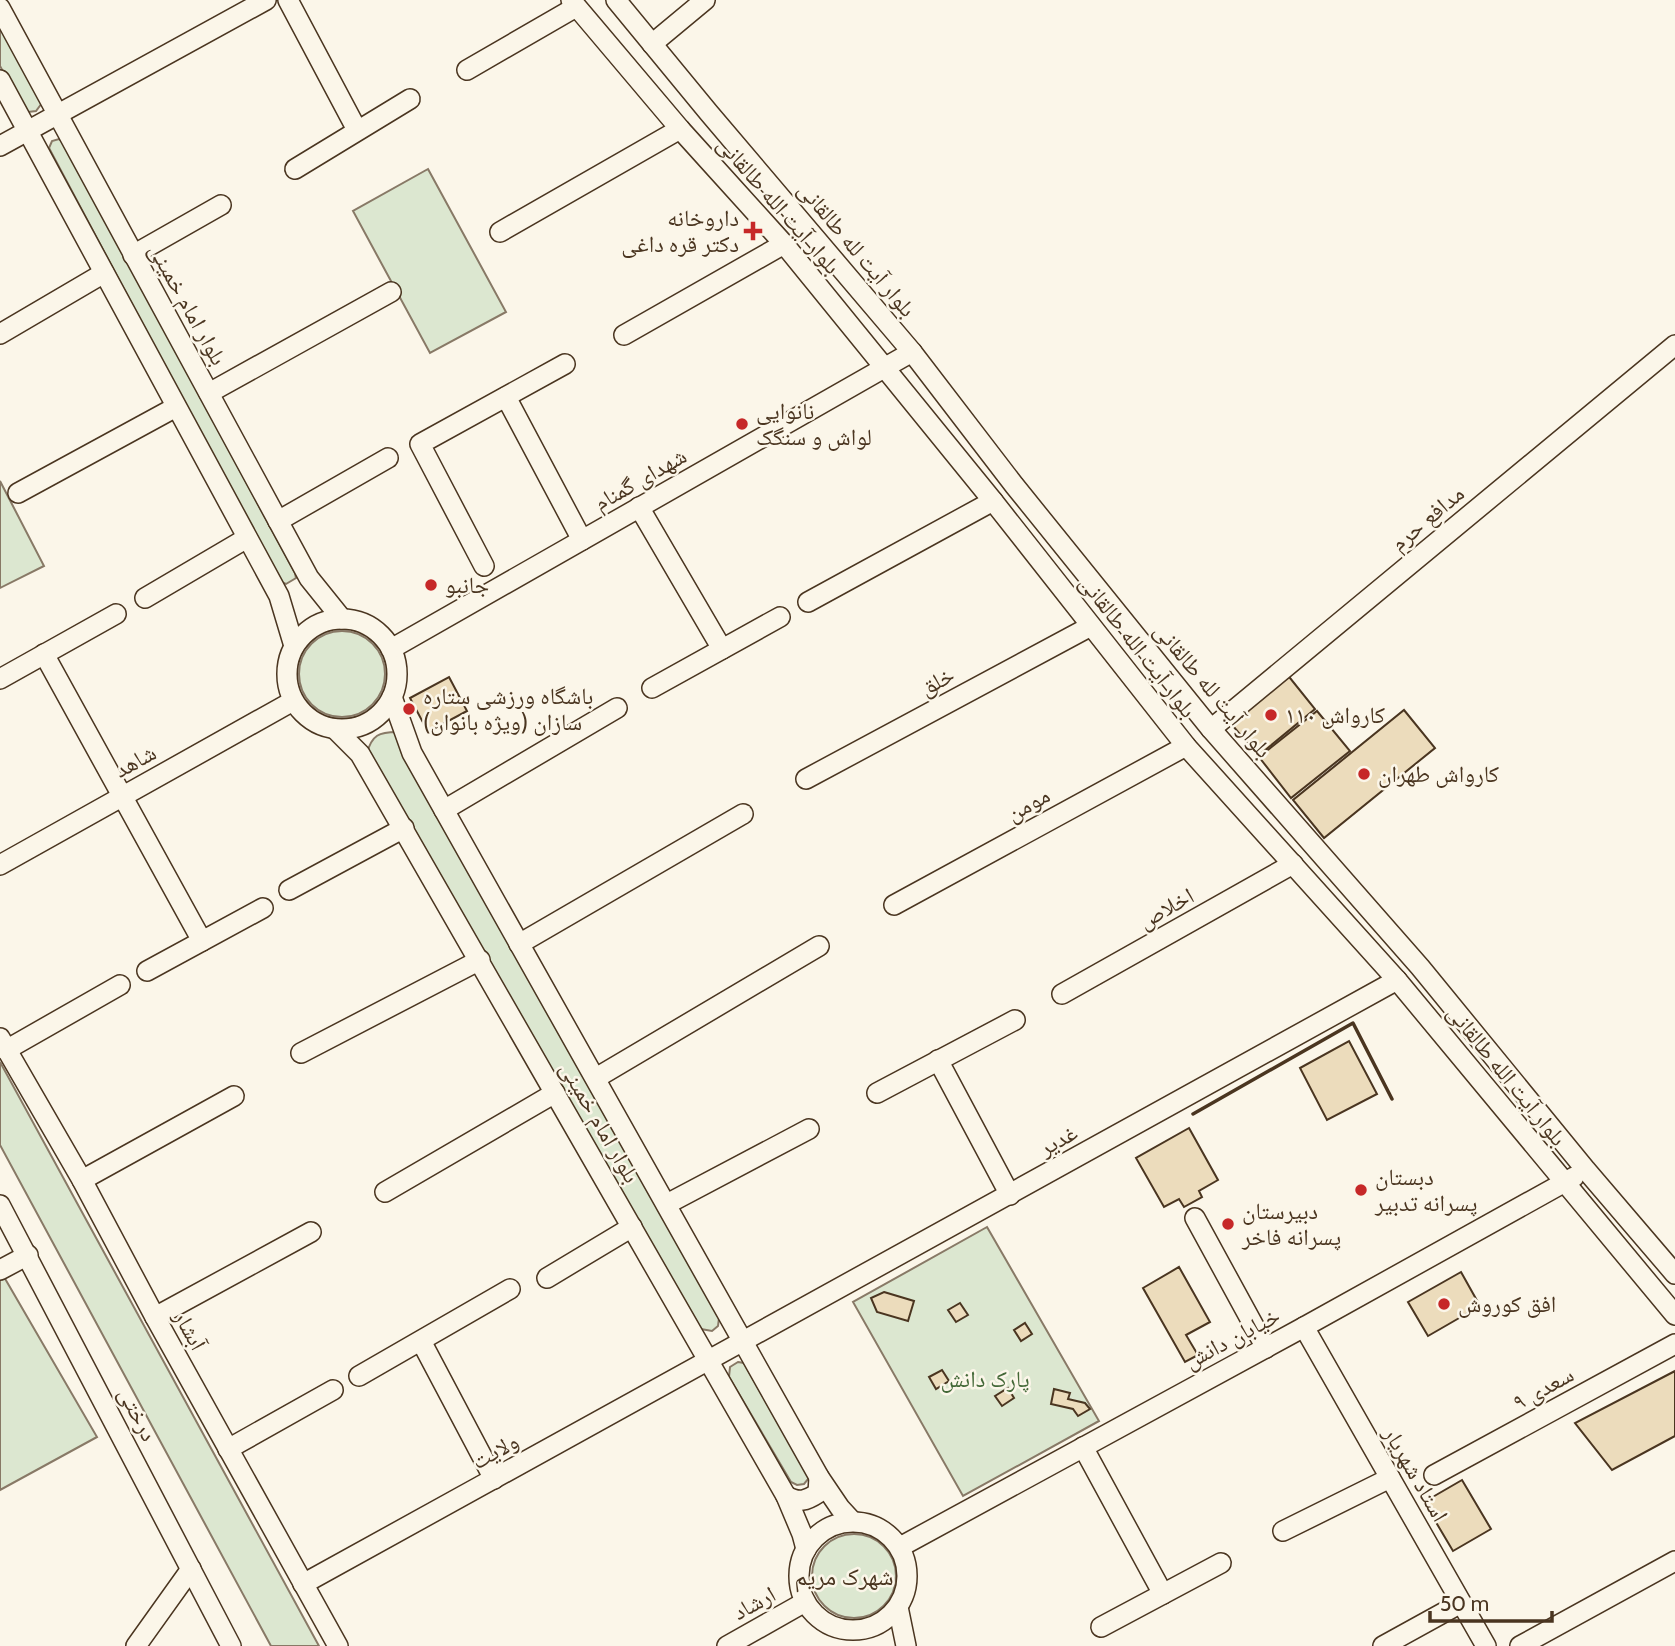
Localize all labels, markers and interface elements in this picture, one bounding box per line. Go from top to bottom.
street label: بلوار آیت الله طالقانی [711,130,847,280]
street label: بلوار آیت لله طالقانی [792,176,922,322]
place label: داروخانه دکتر قره داغی [621,204,739,258]
marker: داروخانه دکتر قره داغی [745,223,761,239]
street label: بلوار امام خمینی [141,238,233,371]
place label: نانوایی لواش و سنگک [756,397,872,451]
marker: نانوایی لواش و سنگک [734,416,750,432]
street label: شهدای گمنام [589,441,692,518]
street label: مدافع حرم [1384,479,1471,558]
street label: بلوار آیت الله طالقانی [1073,569,1203,723]
place label: جانبو [445,571,489,599]
marker: جانبو [423,577,439,593]
street label: بلوار آیت لله طالقانی [1148,617,1278,763]
street label: خلق [915,660,959,702]
place label: باشگاه ورزشی ستاره سازان (ویژه بانوان) [423,682,593,736]
marker: باشگاه ورزشی ستاره سازان (ویژه بانوان) [401,701,417,717]
place label: کارواش ۱۱۰ [1285,701,1385,729]
marker: کارواش ۱۱۰ [1263,707,1279,723]
street label: شاهد [109,738,161,784]
place label: کارواش طهران [1378,760,1500,788]
marker: کارواش طهران [1356,766,1372,782]
street label: مومن [1001,781,1055,827]
street label: اخلاص [1133,881,1199,935]
street label: بلوار آیت الله طالقانی [1441,999,1573,1151]
street label: بلوار امام خمینی [552,1056,646,1189]
street label: غدیر [1033,1118,1082,1162]
place label: دبستان پسرانه تدبیر [1374,1163,1478,1217]
marker: دبستان پسرانه تدبیر [1353,1182,1369,1198]
place label: دبیرستان پسرانه فاخر [1241,1197,1341,1251]
marker: دبیرستان پسرانه فاخر [1220,1216,1236,1232]
place label: افق کوروش [1458,1290,1556,1318]
marker: افق کوروش [1436,1296,1452,1312]
street label: خیابان دانش [1179,1301,1285,1375]
street label: آبشار [167,1304,213,1356]
street label: سعدی ۹ [1508,1360,1578,1416]
park label: پارک دانش [940,1365,1030,1393]
street label: درختی [113,1382,163,1446]
street label: استاد شهریار [1377,1421,1454,1527]
street label: ولایت [467,1427,523,1475]
district label: شهرک مریم [795,1562,893,1593]
street label: ارشاد [728,1580,780,1626]
scale bar [1430,1580,1552,1624]
text: 50 m [1440,1591,1489,1616]

